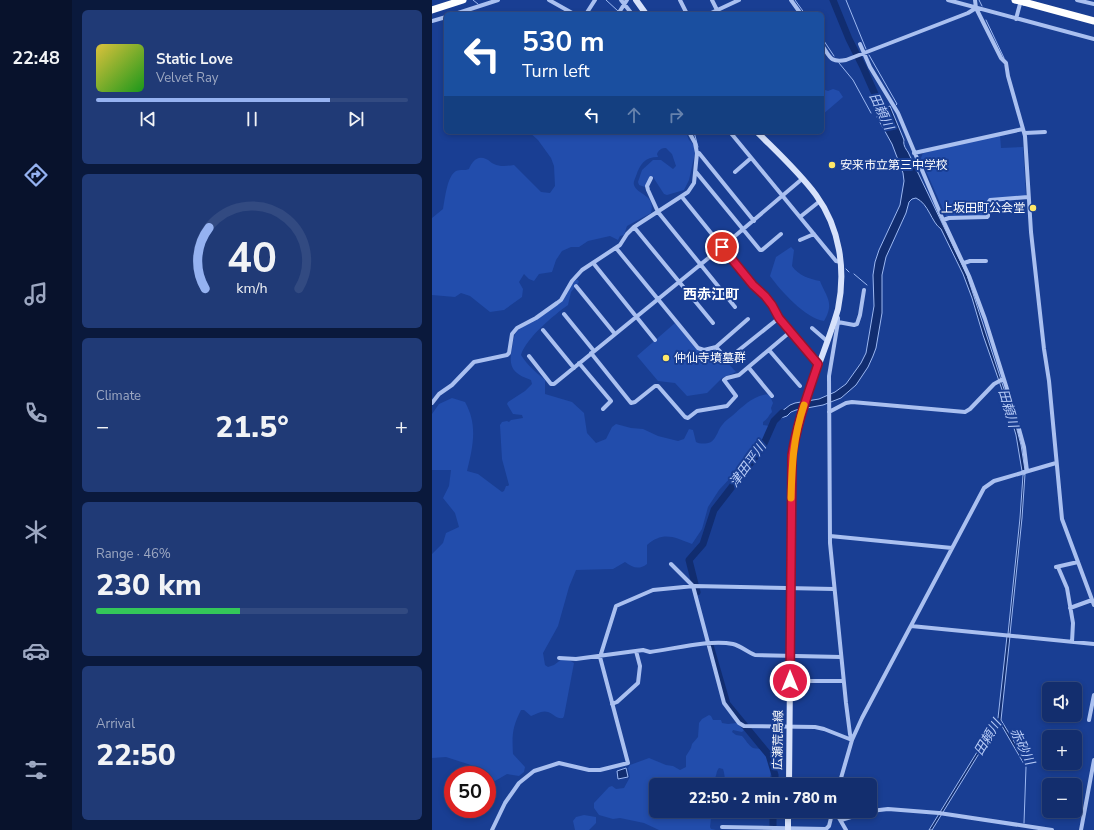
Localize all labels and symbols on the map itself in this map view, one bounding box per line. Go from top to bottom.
water label: 田頼川 [865,90,898,135]
place label: 安来市立第三中学校 [840,157,948,173]
marker: 安来市立第三中学校 [827,160,837,170]
place label: 上坂田町公会堂 [941,200,1025,216]
marker: 上坂田町公会堂 [1028,203,1038,213]
pin [705,230,739,264]
district label: 西赤江町 [683,285,739,304]
place label: 仲仙寺墳墓群 [674,350,746,366]
marker: 仲仙寺墳墓群 [661,353,671,363]
water label: 田頼川 [994,387,1023,431]
water label: 津田平川 [725,437,772,491]
position arrow [769,660,811,702]
street label: 広瀬荒島線 [769,710,787,770]
water label: 田頼川 [970,714,1007,759]
water label: 赤砂川 [1006,725,1039,770]
speed limit sign: 50 [444,766,496,818]

